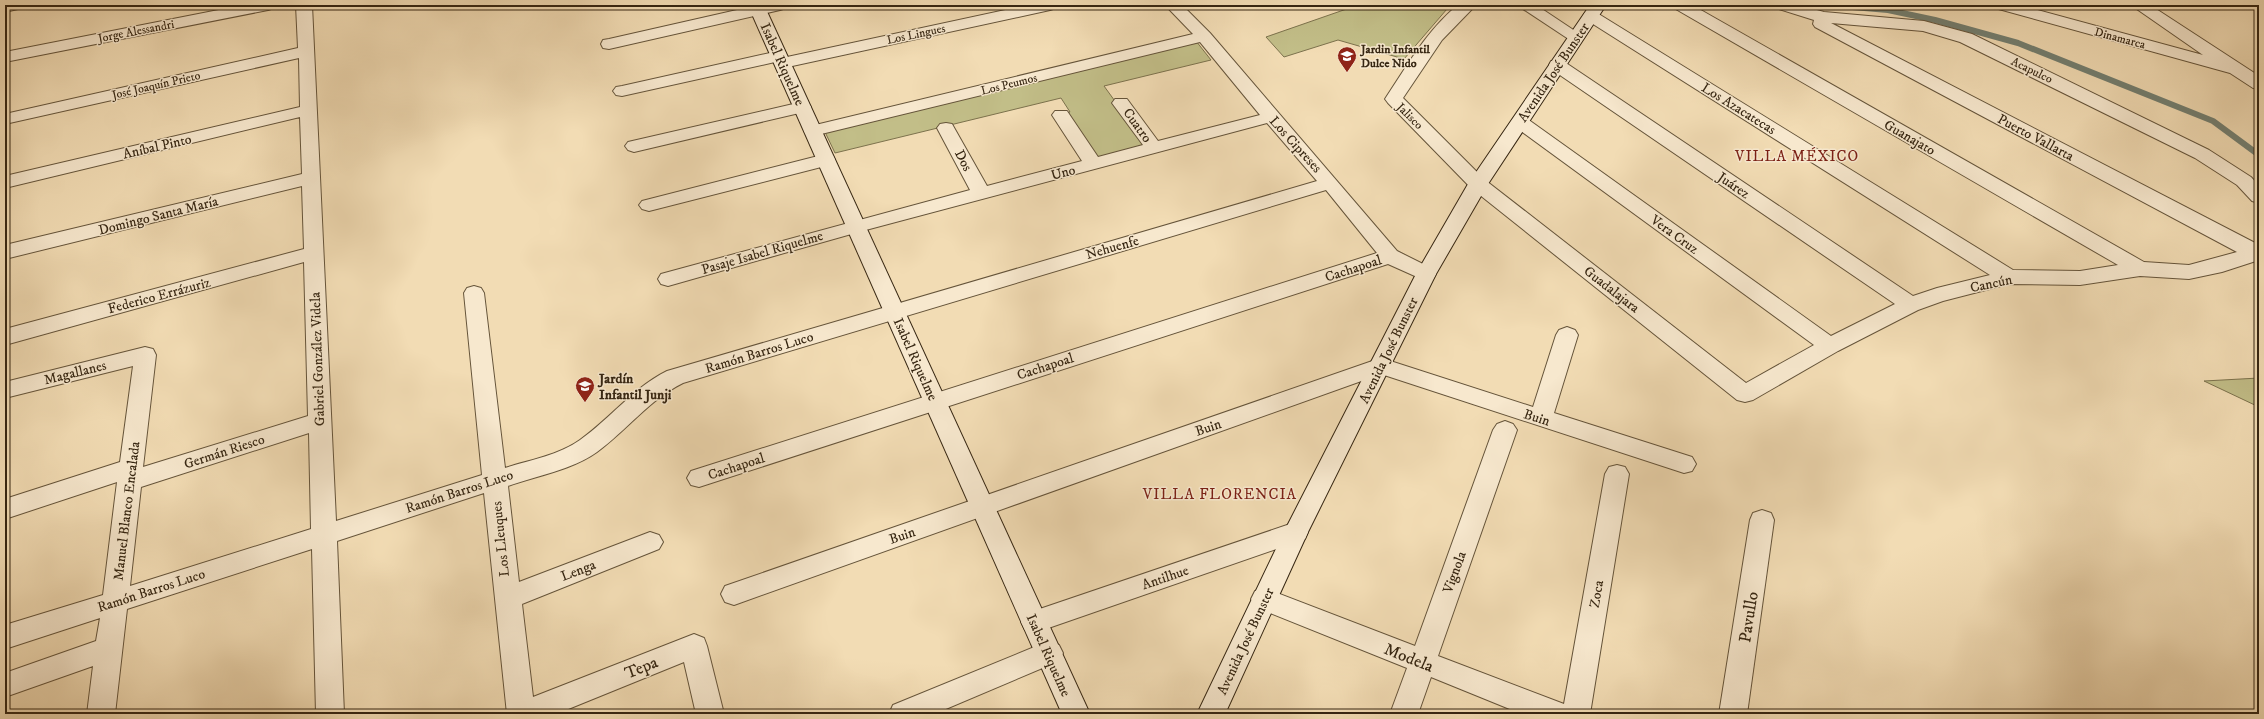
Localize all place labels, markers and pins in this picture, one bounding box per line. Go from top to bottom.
place label: Jardin Infantil Dulce Nido [1359,42,1430,71]
school or university icon: Jardin Infantil Dulce Nido [1336,45,1358,73]
place label: Jardín Infantil Junji [597,370,672,404]
school or university icon: Jardín Infantil Junji [574,375,596,403]

